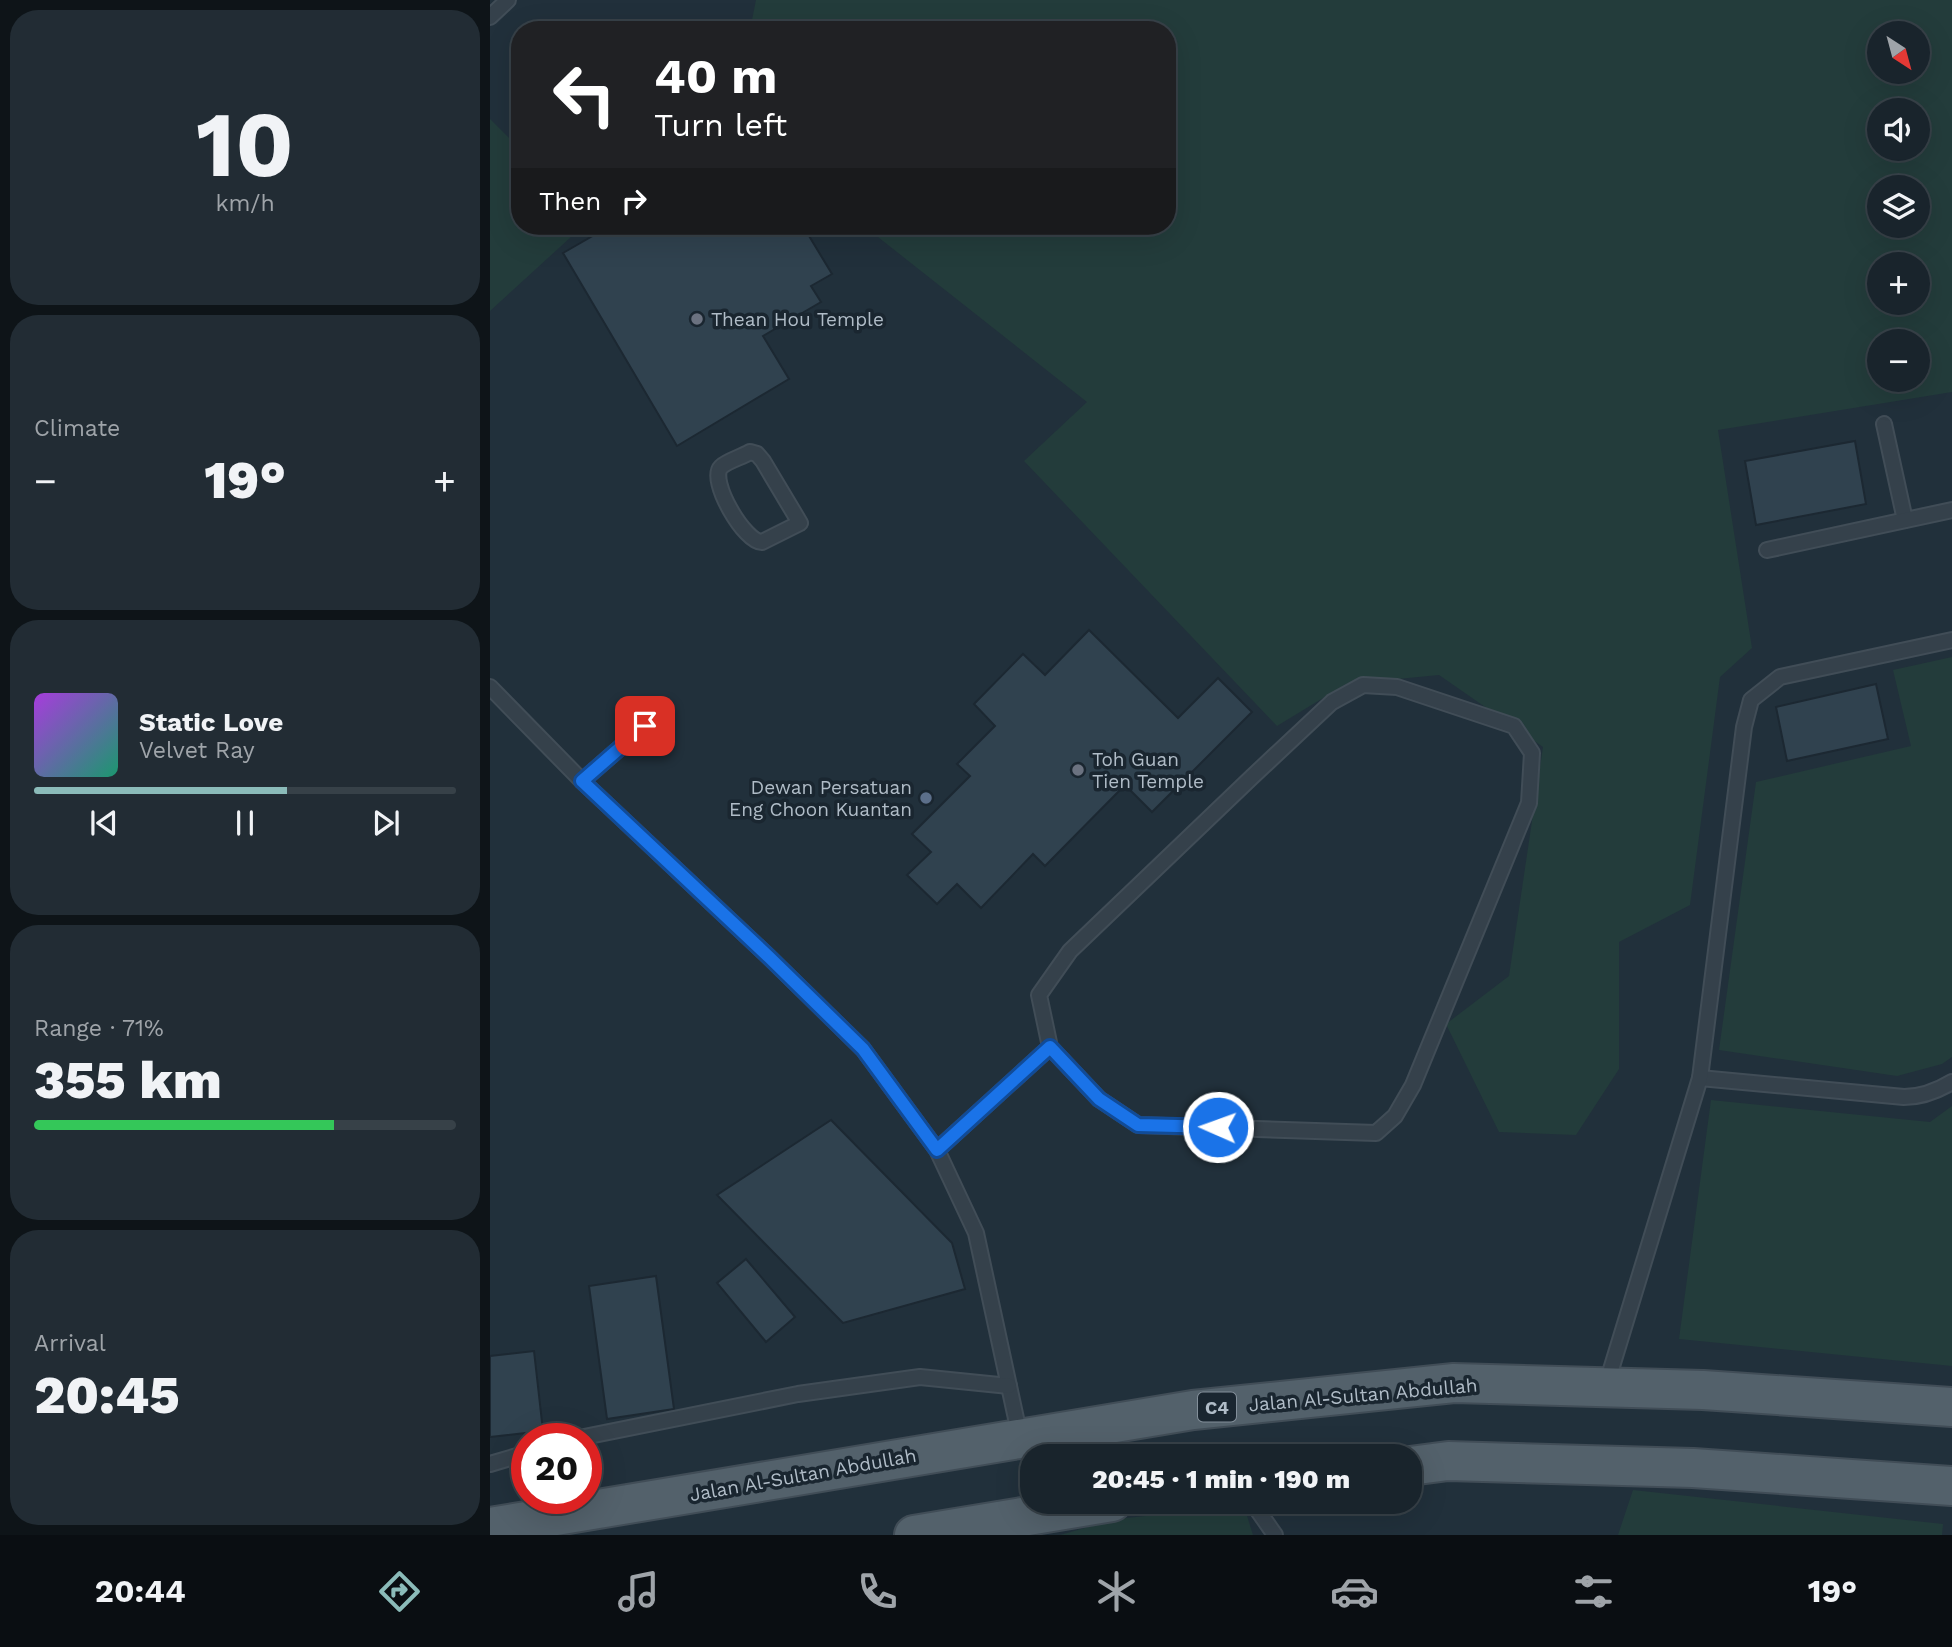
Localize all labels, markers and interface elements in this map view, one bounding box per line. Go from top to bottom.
north arrow [1867,21,1930,84]
map controls [1867,21,1930,392]
text: 40 m [654,47,777,105]
icon: left [539,49,630,140]
text: 10 [196,91,294,198]
button: sound [1867,98,1930,161]
text: Turn left [654,106,787,144]
button: layers [1867,175,1930,238]
icon: right [615,182,653,220]
text: Then [539,186,601,216]
text: km/h [215,190,275,217]
button: + [1867,252,1930,315]
place label: Thean Hou Temple [711,308,884,331]
marker: Thean Hou Temple [689,311,705,327]
button: − [1867,329,1930,392]
text: Climate [34,415,120,442]
text: 19° [204,450,286,511]
text: − [34,459,57,503]
text: + [433,459,456,503]
pin [615,696,675,756]
text: Static Love [139,707,283,737]
icon: arrive [626,707,664,745]
text: Velvet Ray [139,737,255,764]
place label: Toh Guan Tien Temple [1092,748,1204,793]
marker: Toh Guan Tien Temple [1070,762,1086,778]
place label: Dewan Persatuan Eng Choon Kuantan [729,776,912,821]
marker: Dewan Persatuan Eng Choon Kuantan [918,790,934,806]
icon: previous [85,804,123,842]
icon: pause [226,804,264,842]
icon: next [367,804,405,842]
text: Range · 71% [34,1015,164,1042]
text: 355 km [34,1050,222,1111]
position arrow [1181,1090,1255,1164]
text: Arrival [34,1330,106,1357]
text: 20:45 [34,1365,180,1426]
street label: Jalan Al-Sultan Abdullah [1248,1374,1478,1416]
road number: C4 [1198,1392,1236,1422]
speed limit sign: 20 [511,1423,602,1514]
street label: Jalan Al-Sultan Abdullah [688,1444,918,1506]
text: 20:45 · 1 min · 190 m [1092,1464,1350,1494]
icon: directions [375,1567,424,1616]
icon: music [614,1567,663,1616]
icon: phone [853,1567,902,1616]
icon: climate [1092,1567,1141,1616]
icon: car [1330,1567,1379,1616]
icon: filters [1569,1567,1618,1616]
text: 20:44 [95,1572,186,1610]
text: 19° [1808,1572,1857,1610]

